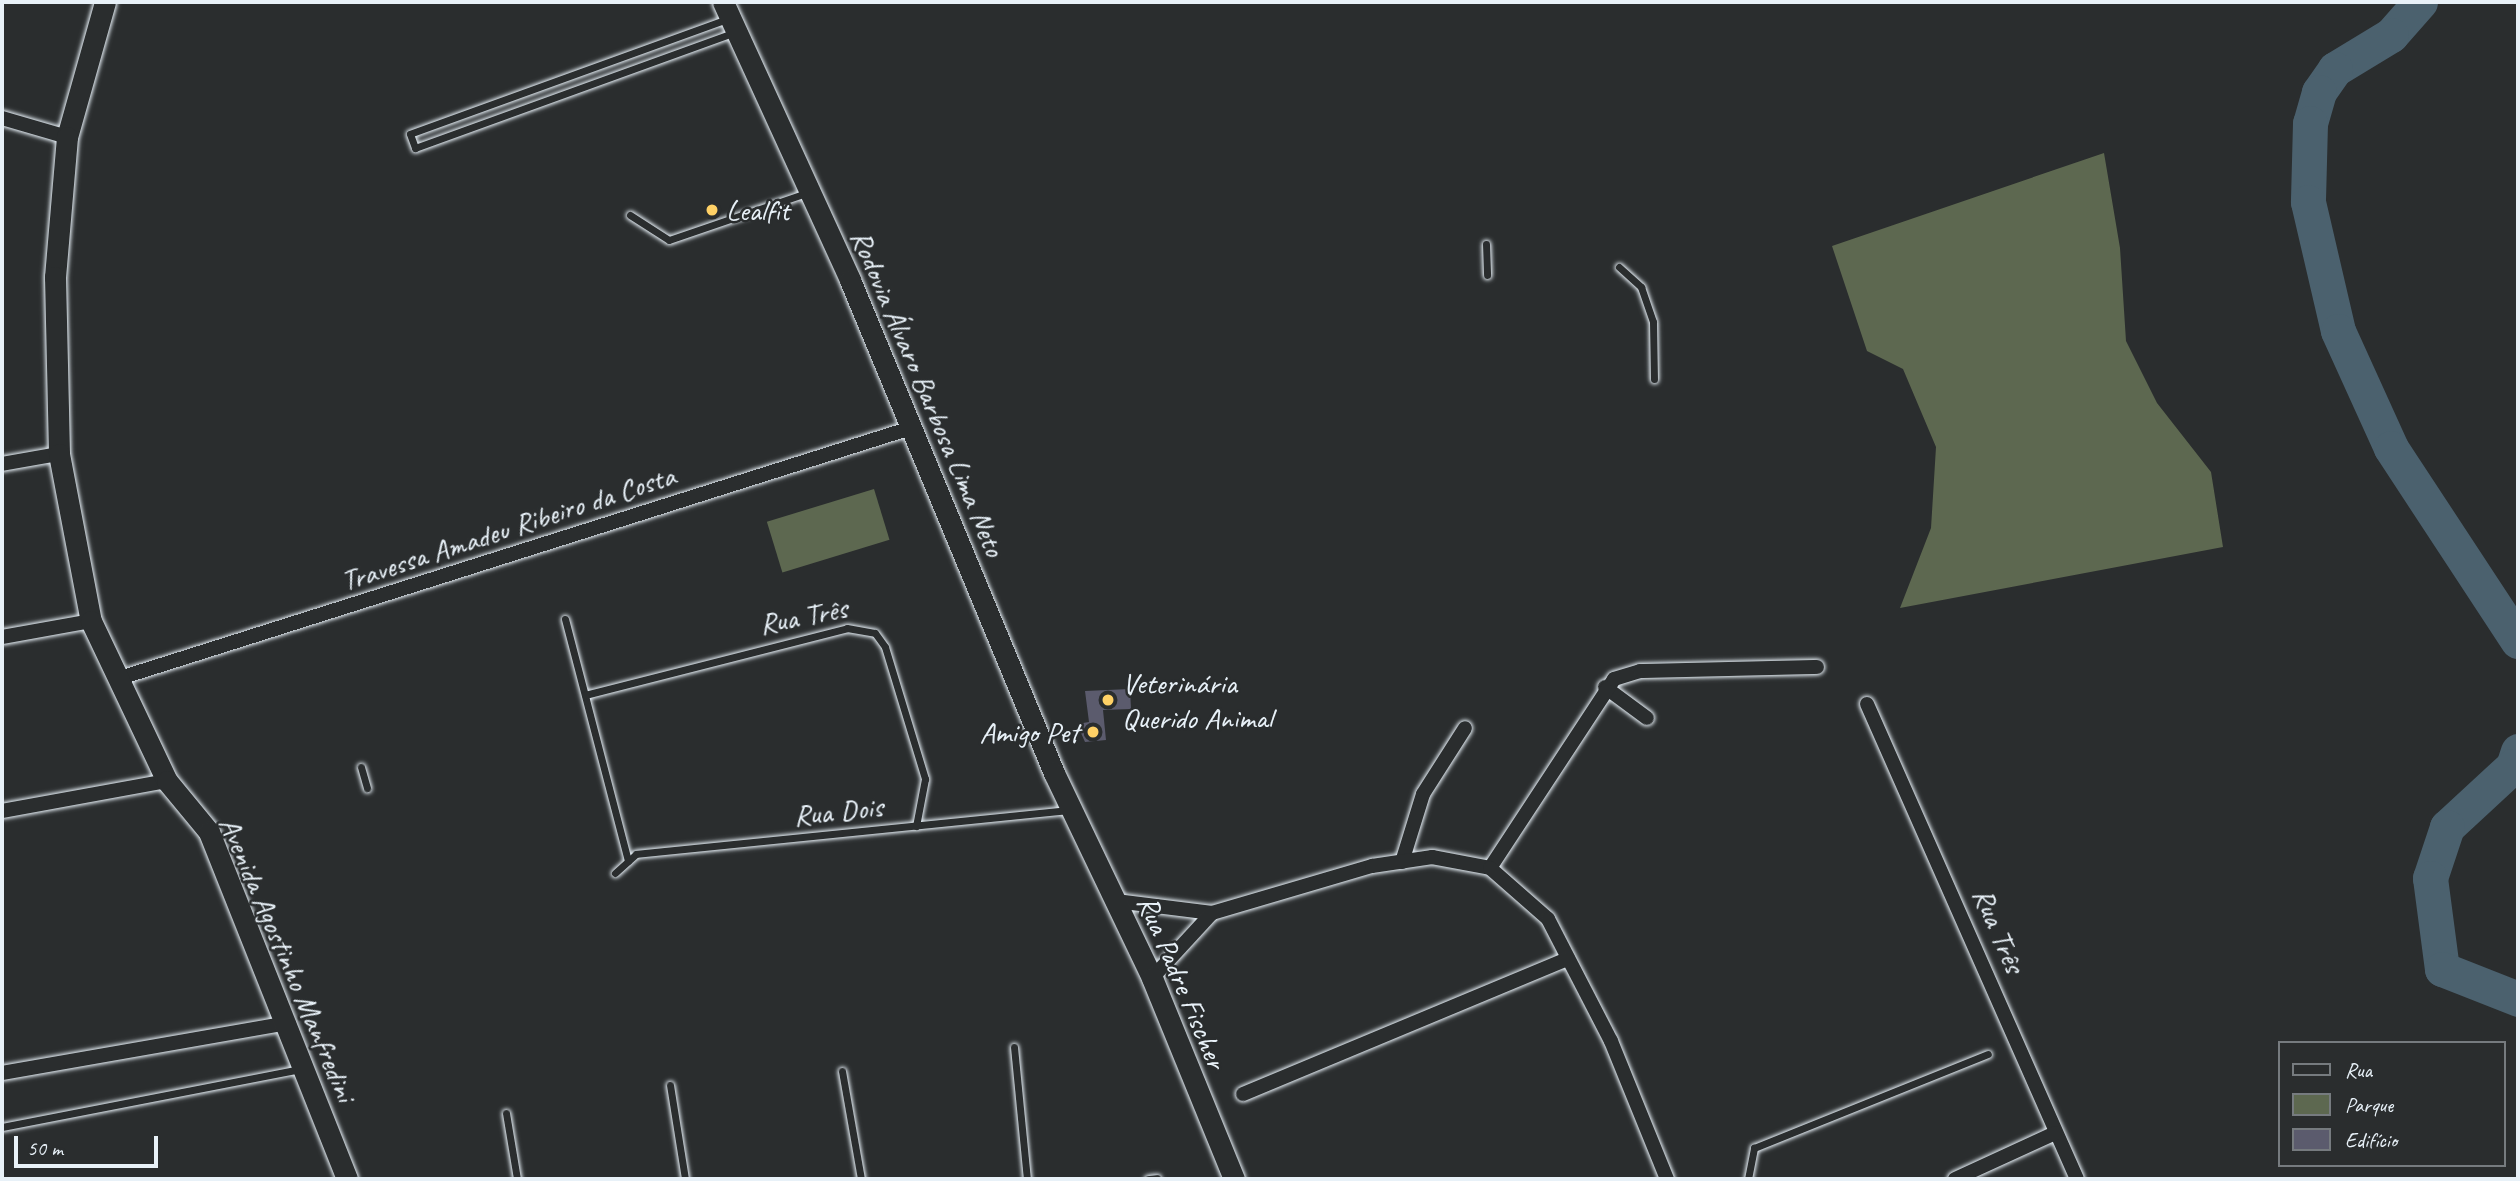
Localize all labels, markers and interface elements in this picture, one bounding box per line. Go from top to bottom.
place label: Lealfit [726,192,789,228]
marker: Lealfit [704,202,720,218]
street label: Rodovia Álvaro Barbosa Lima Neto [843,224,1013,562]
street label: Travessa Amadeu Ribeiro da Costa [337,457,679,599]
street label: Rua Três [757,590,849,642]
place label: Veterinária Querido Animal [1122,665,1273,736]
marker: Veterinária Querido Animal [1100,692,1116,708]
place label: Amigo Pet [980,714,1079,750]
marker: Amigo Pet [1085,724,1101,740]
street label: Rua Dois [792,788,884,834]
street label: Avenida Agostinho Manfredini [212,811,364,1107]
street label: Rua Três [1965,883,2033,977]
street label: Rua Padre Fischer [1129,890,1235,1074]
legend [2278,1041,2506,1167]
text: Rua [2345,1057,2372,1083]
text: Parque [2345,1092,2393,1118]
scale bar [18,1122,161,1166]
text: Edifício [2345,1127,2397,1153]
text: 50 m [27,1135,63,1161]

